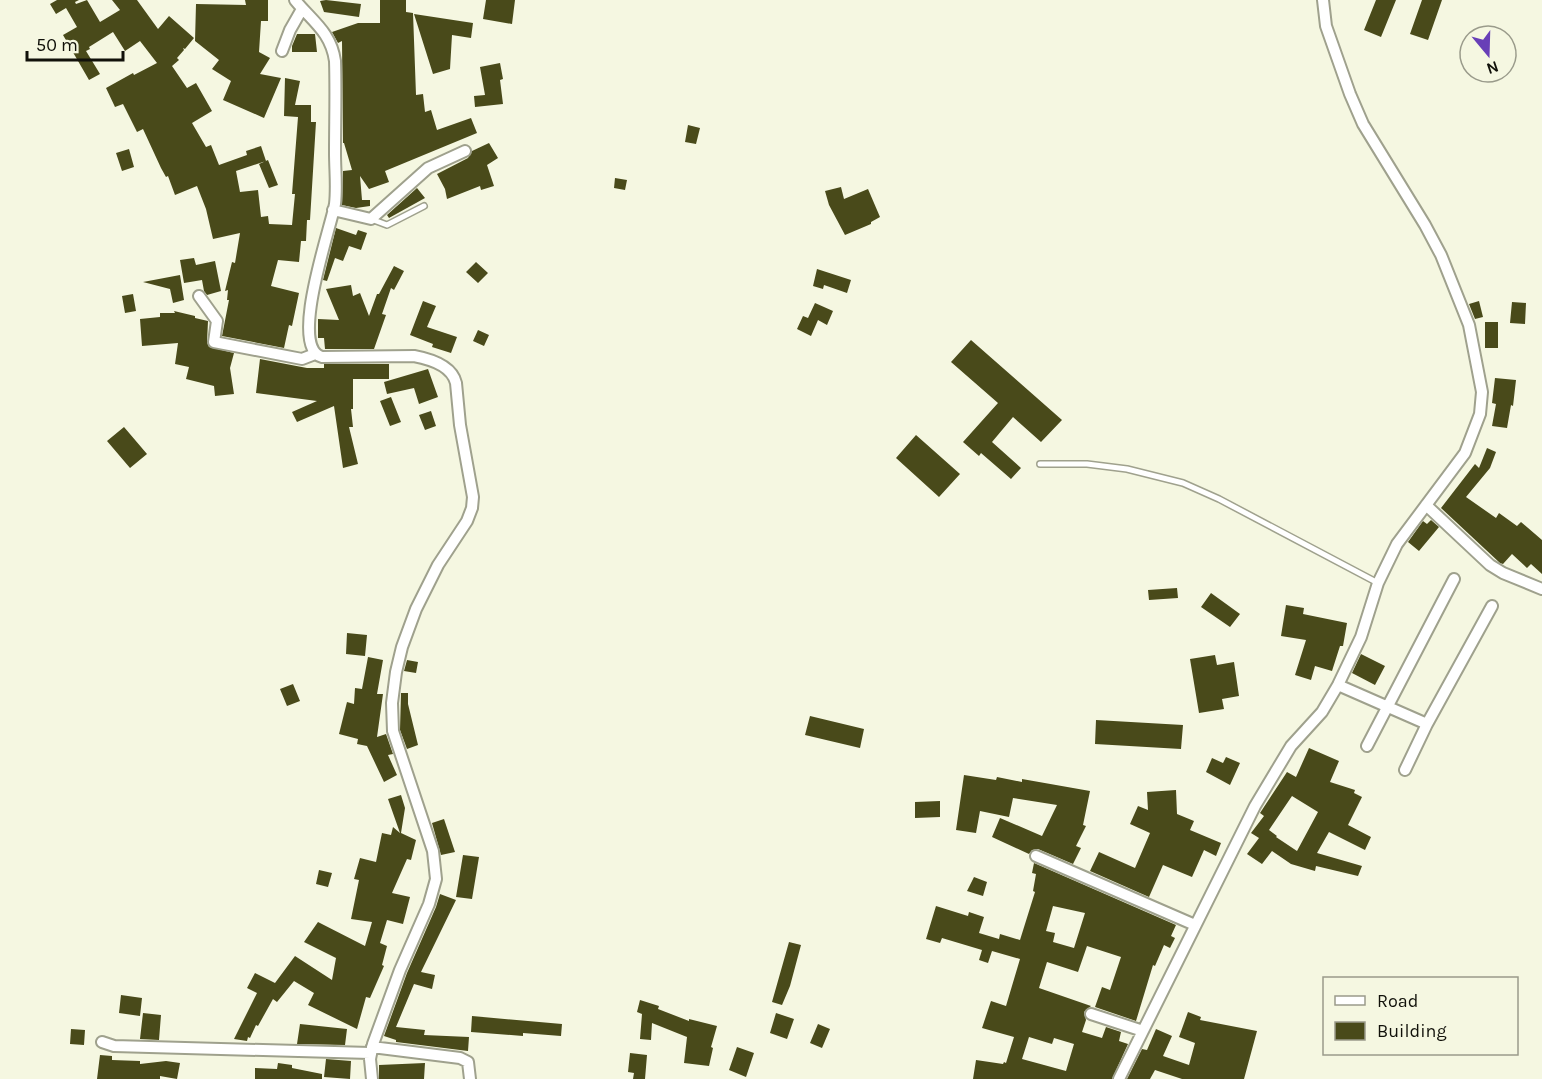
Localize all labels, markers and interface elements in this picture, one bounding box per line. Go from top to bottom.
scale bar [27,24,123,62]
north arrow [1458,24,1518,84]
text: 50 m [36,34,78,56]
text: N [1484,57,1501,79]
legend [1323,977,1518,1055]
text: Road [1377,990,1418,1012]
text: Building [1377,1020,1447,1042]

